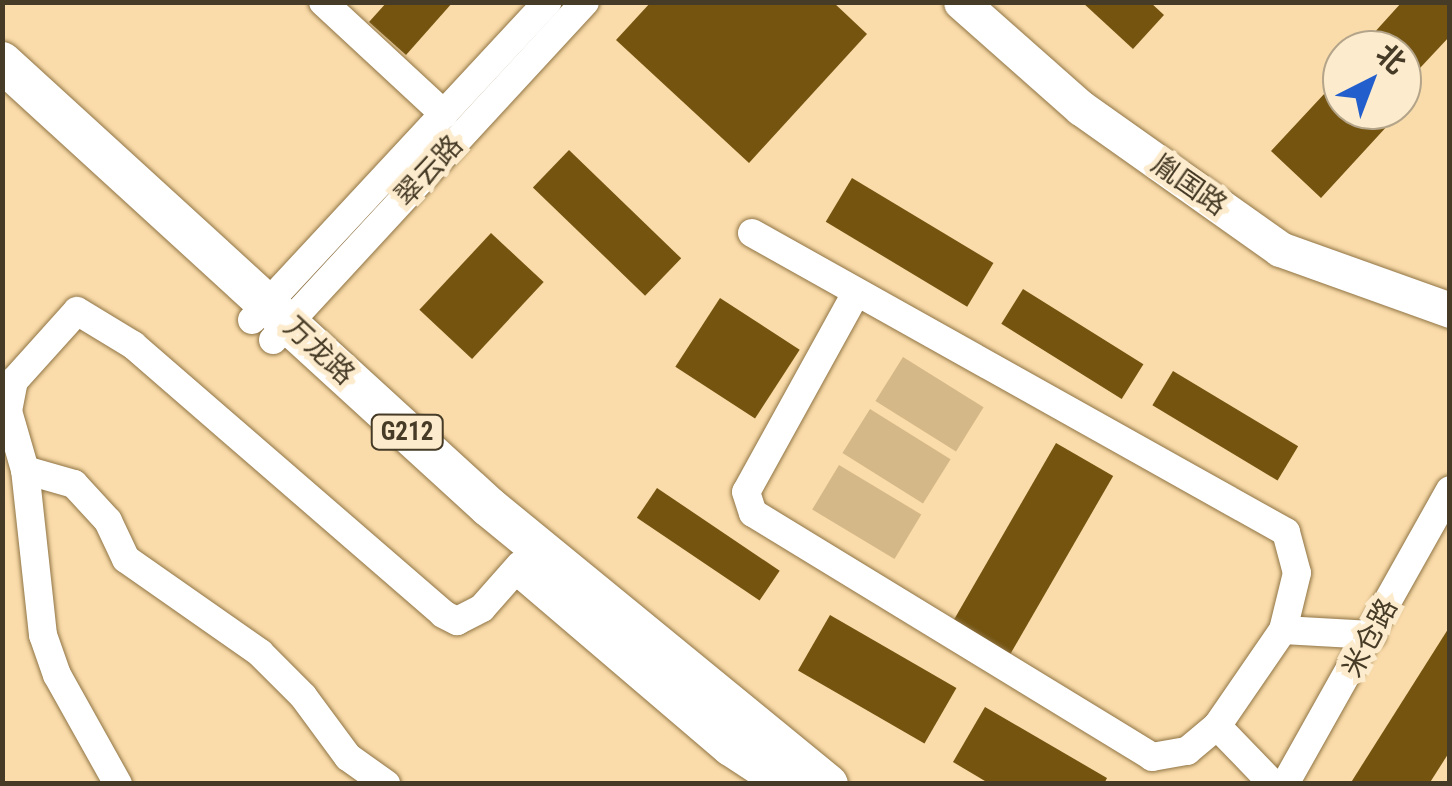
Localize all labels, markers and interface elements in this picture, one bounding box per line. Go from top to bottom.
north arrow [1322,30,1422,130]
text: 北 [1370,37,1413,80]
street label: 翠云路 [388,129,470,213]
street label: 胤国路 [1145,147,1233,223]
street label: 万龙路 [277,310,361,392]
road number: G212 [370,412,444,452]
street label: 米仓路 [1335,593,1405,683]

